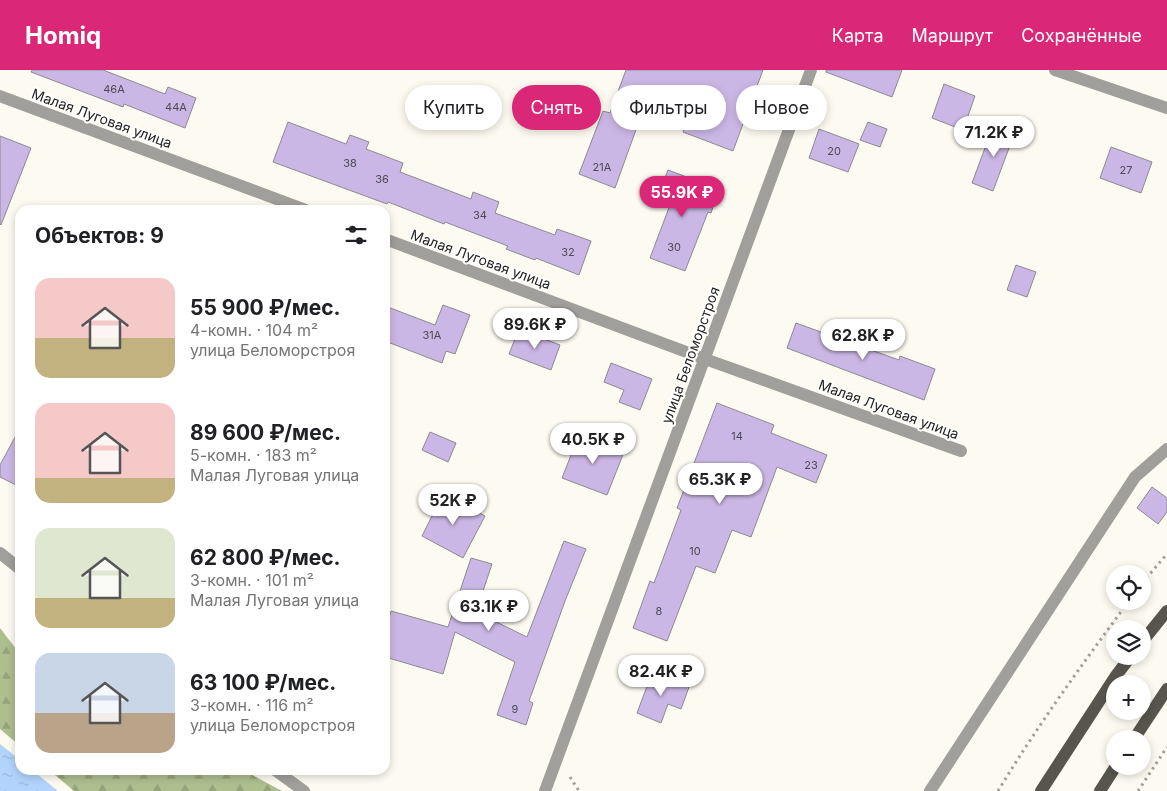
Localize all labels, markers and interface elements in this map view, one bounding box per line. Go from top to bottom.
text: Homiq [25,21,101,50]
text: Карта [832,25,884,46]
text: Маршрут [912,25,993,46]
text: Сохранённые [1021,25,1142,46]
house number: 46А [103,82,125,96]
street label: Малая Луговая улица [30,85,174,151]
chip: Купить [405,85,502,130]
chip: Снять [512,85,601,130]
chip: Фильтры [611,85,726,130]
chip: Новое [736,85,827,130]
house number: 44А [165,100,187,114]
pin: 71.2K ₽ [948,116,1040,158]
text: 71.2K ₽ [965,122,1023,142]
house number: 20 [827,144,841,158]
house number: 38 [343,156,357,170]
house number: 21А [593,160,612,174]
house number: 27 [1120,163,1132,177]
house number: 36 [375,172,389,186]
pin: 55.9K ₽ [636,176,728,218]
text: 55.9K ₽ [651,182,713,202]
house number: 34 [473,208,487,222]
icon: filters [342,221,370,249]
text: Объектов: 9 [35,223,164,248]
street label: Малая Луговая улица [409,226,553,292]
house number: 30 [667,240,681,254]
house number: 32 [561,245,575,259]
street label: улица Беломорстроя [657,284,723,426]
text: 55 900 ₽/мес. [190,295,341,320]
icon: home [75,298,135,358]
pin: 89.6K ₽ [489,308,581,350]
text: 89.6K ₽ [504,314,566,334]
pin: 62.8K ₽ [817,318,909,361]
text: 4-комн. · 104 m² [190,320,318,340]
text: 62.8K ₽ [832,325,894,345]
house number: 31А [423,328,442,342]
text: улица Беломорстроя [190,340,355,360]
street label: Малая Луговая улица [817,376,961,442]
text: 89 600 ₽/мес. [190,420,341,445]
pin: 40.5K ₽ [547,422,639,465]
icon: home [75,423,135,483]
text: 40.5K ₽ [561,429,625,449]
house number: 14 [731,429,743,443]
text: 5-комн. · 183 m² [190,445,317,465]
house number: 23 [804,458,818,472]
pin: 65.3K ₽ [674,462,766,505]
text: Малая Луговая улица [190,465,359,485]
text: 65.3K ₽ [689,469,751,489]
pin: 52K ₽ [418,484,488,526]
text: 52K ₽ [429,490,477,510]
house number: 10 [689,544,701,558]
text: 62 800 ₽/мес. [190,545,341,570]
icon: home [75,548,135,608]
map controls [1106,565,1151,775]
button: locate [1106,565,1151,610]
text: 3-комн. · 101 m² [190,570,314,590]
text: Малая Луговая улица [190,590,359,610]
pin: 63.1K ₽ [443,590,535,632]
text: 63.1K ₽ [460,596,518,616]
house number: 8 [656,604,663,618]
button: layers [1106,620,1151,665]
pin: 82.4K ₽ [615,654,707,697]
text: 82.4K ₽ [629,661,693,681]
text: 63 100 ₽/мес. [190,670,336,695]
icon: home [75,673,135,733]
button: + [1106,675,1151,720]
text: 3-комн. · 116 m² [190,695,314,715]
house number: 9 [512,702,519,716]
text: улица Беломорстроя [190,715,355,735]
button: − [1106,730,1151,775]

